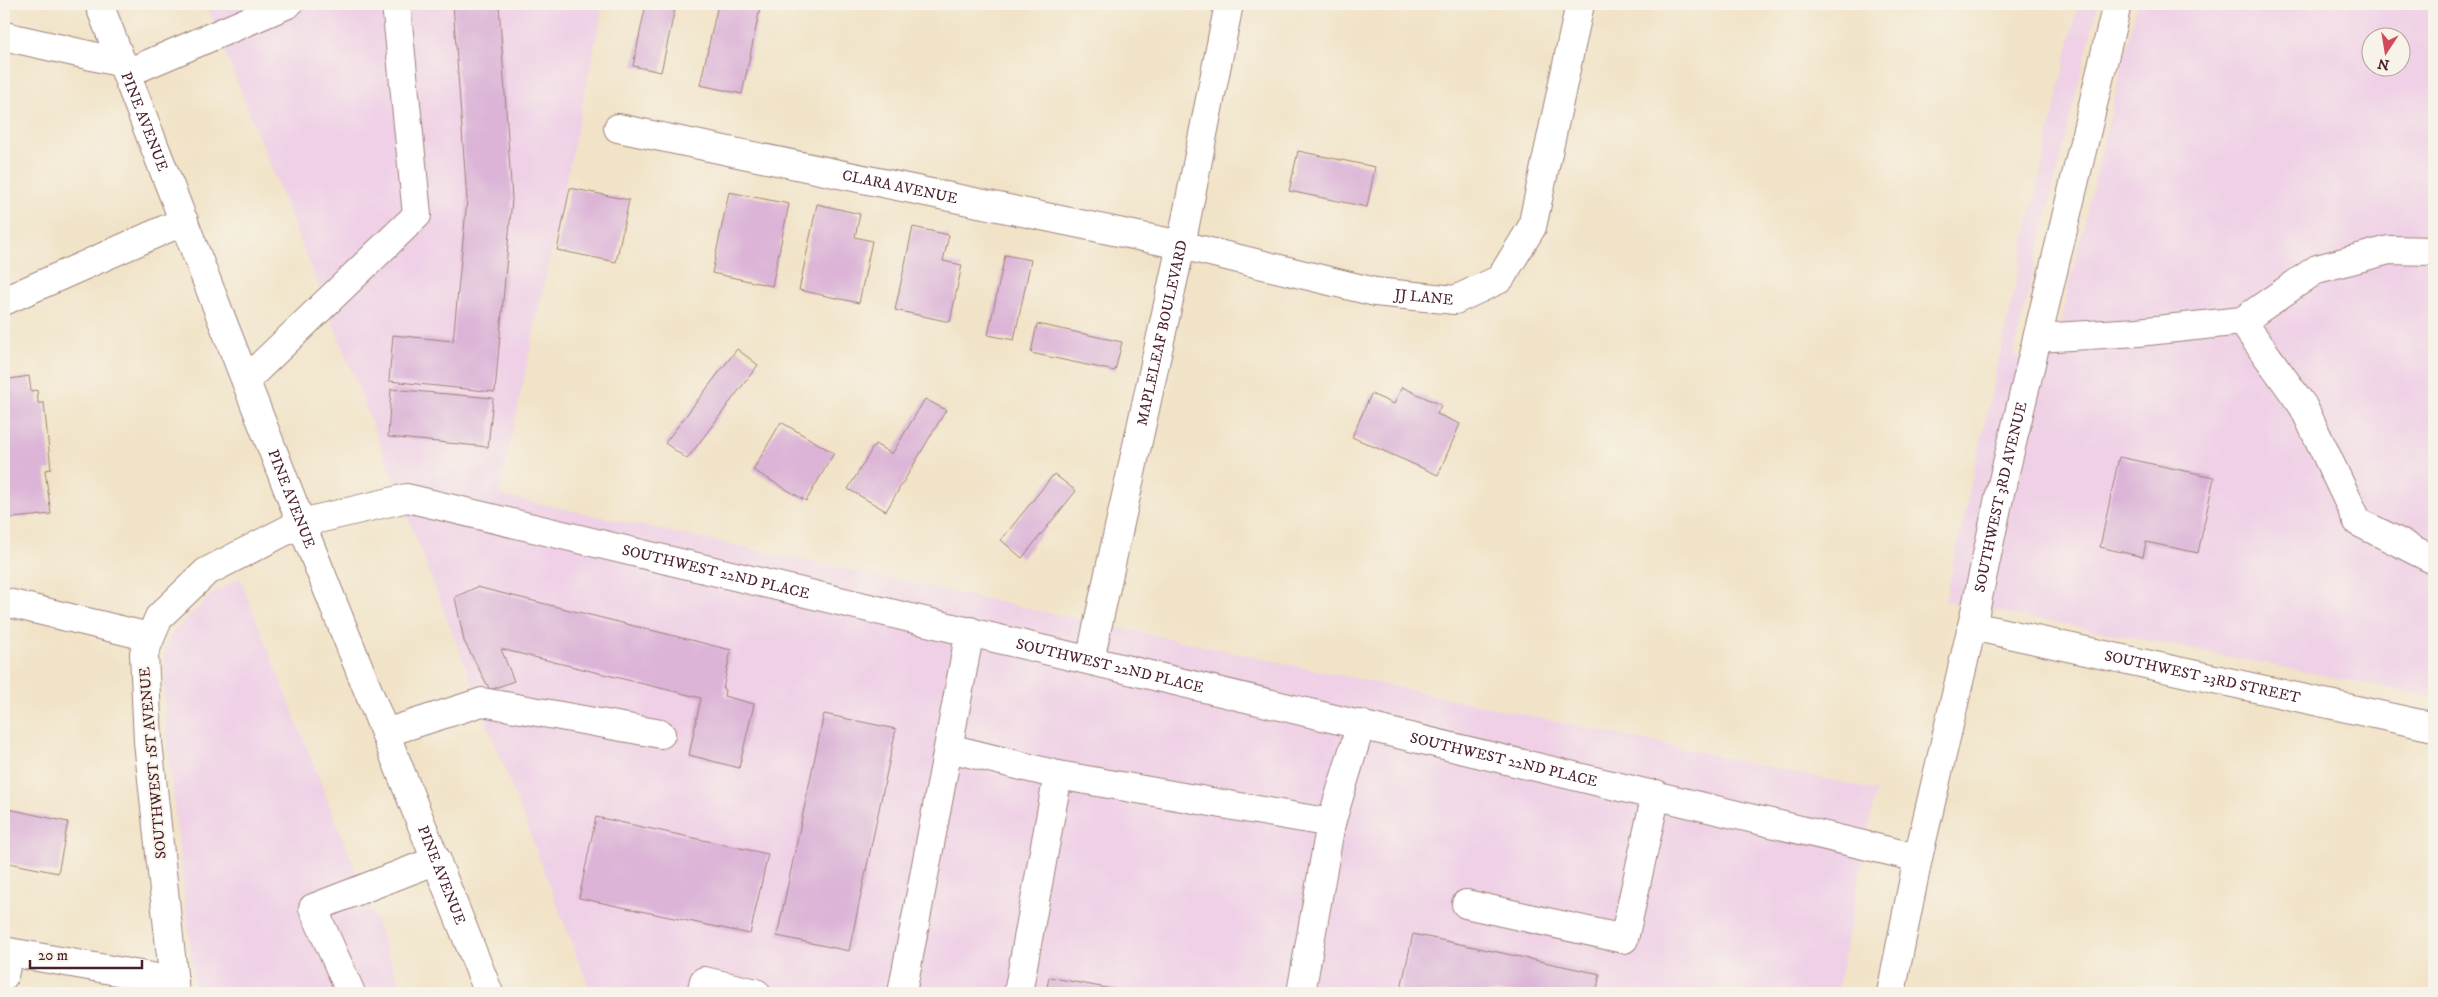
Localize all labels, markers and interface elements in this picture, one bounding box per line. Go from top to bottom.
north arrow [2360,28,2410,78]
text: N [2376,54,2391,74]
street label: PINE AVENUE [117,69,173,174]
street label: CLARA AVENUE [841,165,960,208]
street label: MAPLELEAF BOULEVARD [1132,238,1191,427]
street label: JJ LANE [1392,284,1455,309]
street label: SOUTHWEST 3RD AVENUE [1970,399,2031,594]
street label: PINE AVENUE [264,447,320,551]
street label: SOUTHWEST 22ND PLACE [620,540,812,603]
street label: SOUTHWEST 22ND PLACE [1014,634,1206,697]
street label: SOUTHWEST 23RD STREET [2103,646,2303,707]
street label: SOUTHWEST 1ST AVENUE [135,666,171,860]
street label: SOUTHWEST 22ND PLACE [1408,728,1600,791]
street label: PINE AVENUE [413,823,470,928]
scale bar [30,937,142,969]
text: 20 m [38,946,68,965]

